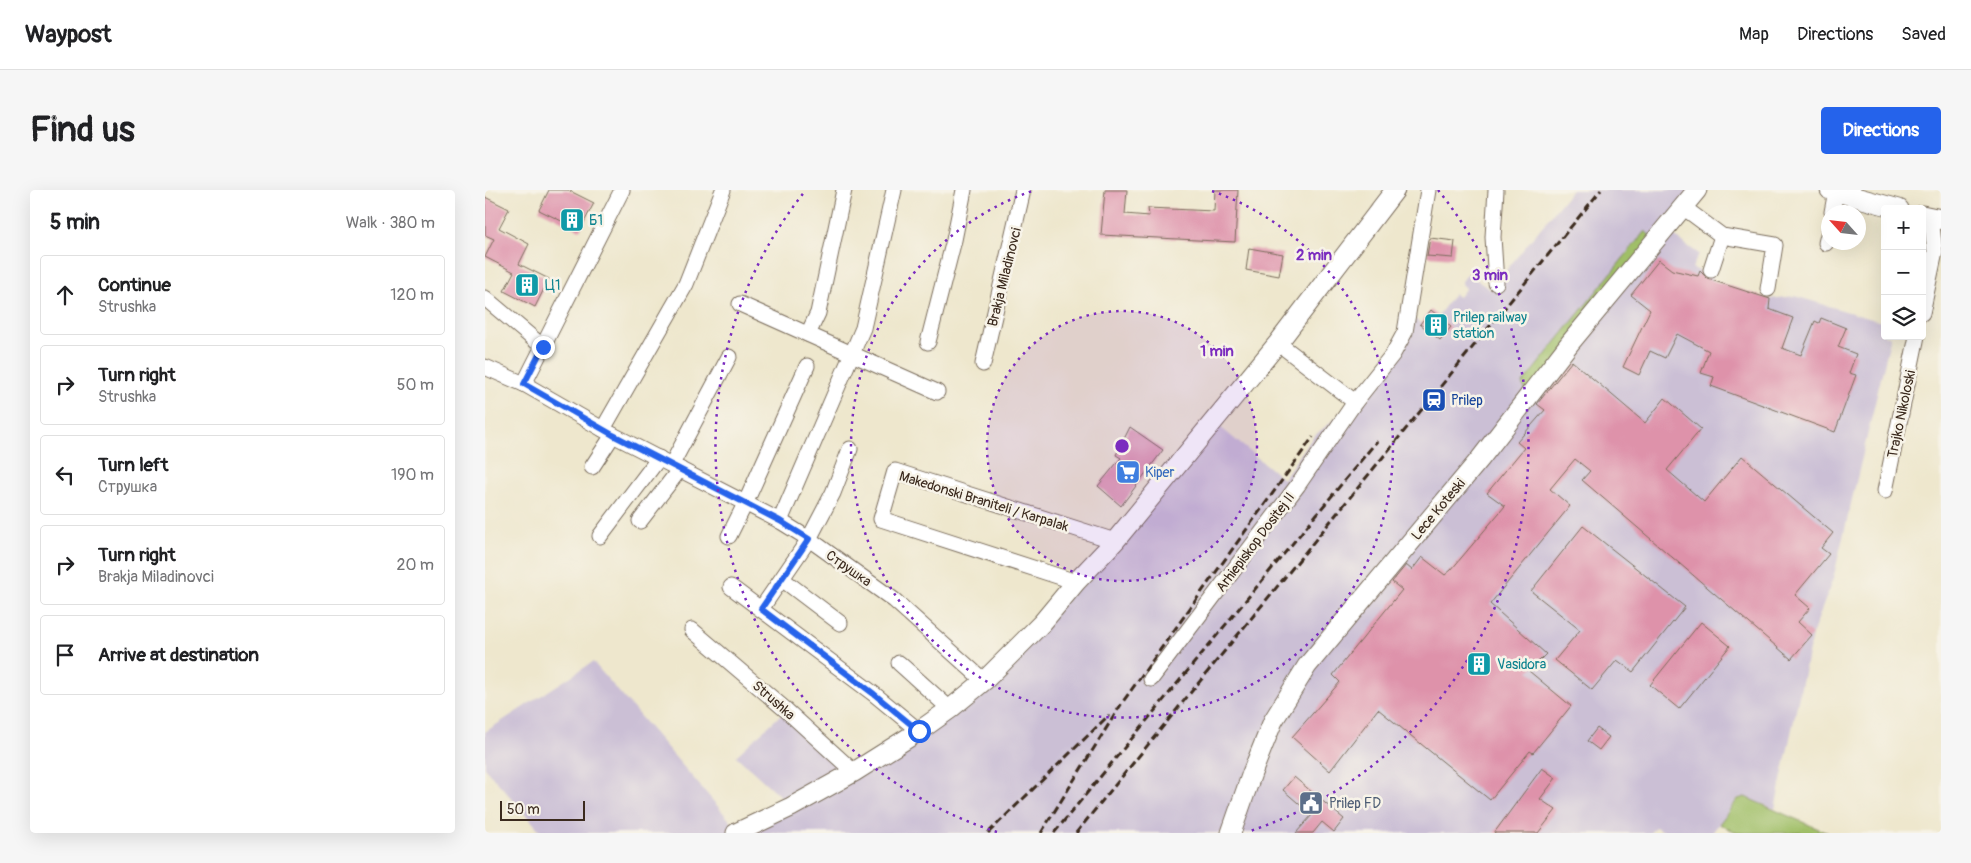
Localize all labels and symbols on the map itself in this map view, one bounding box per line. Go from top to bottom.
north arrow [1821,205,1866,250]
building icon: Б1 [559,207,585,233]
place label: Б1 [589,212,603,229]
street label: Brakja Miladinovci [984,225,1025,328]
text: 2 min [1296,246,1332,265]
text: 3 min [1472,266,1508,285]
building icon: Ц1 [514,272,540,298]
place label: Ц1 [545,277,560,294]
place label: Prilep railway station [1453,309,1527,342]
building icon: Prilep railway station [1423,312,1449,338]
route end [532,336,555,359]
text: 1 min [1200,342,1234,361]
street label: Trajko Nikoloski [1884,368,1919,460]
station icon: Prilep [1421,387,1447,413]
place label: Prilep [1451,392,1483,409]
centre of rings [1113,437,1131,455]
supermarket icon: Kiper [1115,459,1141,485]
place label: Kiper [1145,464,1174,481]
street label: Makedonski Braniteli / Karpalak [897,468,1071,535]
street label: Lece Koteski [1408,475,1469,543]
street label: Arhiepiskop Dositej II [1212,489,1298,596]
street label: Струшка [823,547,875,590]
building icon: Vasidora [1466,651,1492,677]
place label: Vasidora [1497,656,1546,673]
street label: Strushka [749,677,799,724]
route start [908,720,931,743]
public building icon: Prilep FD [1298,790,1324,816]
place label: Prilep FD [1329,795,1381,812]
scale bar [500,798,585,821]

